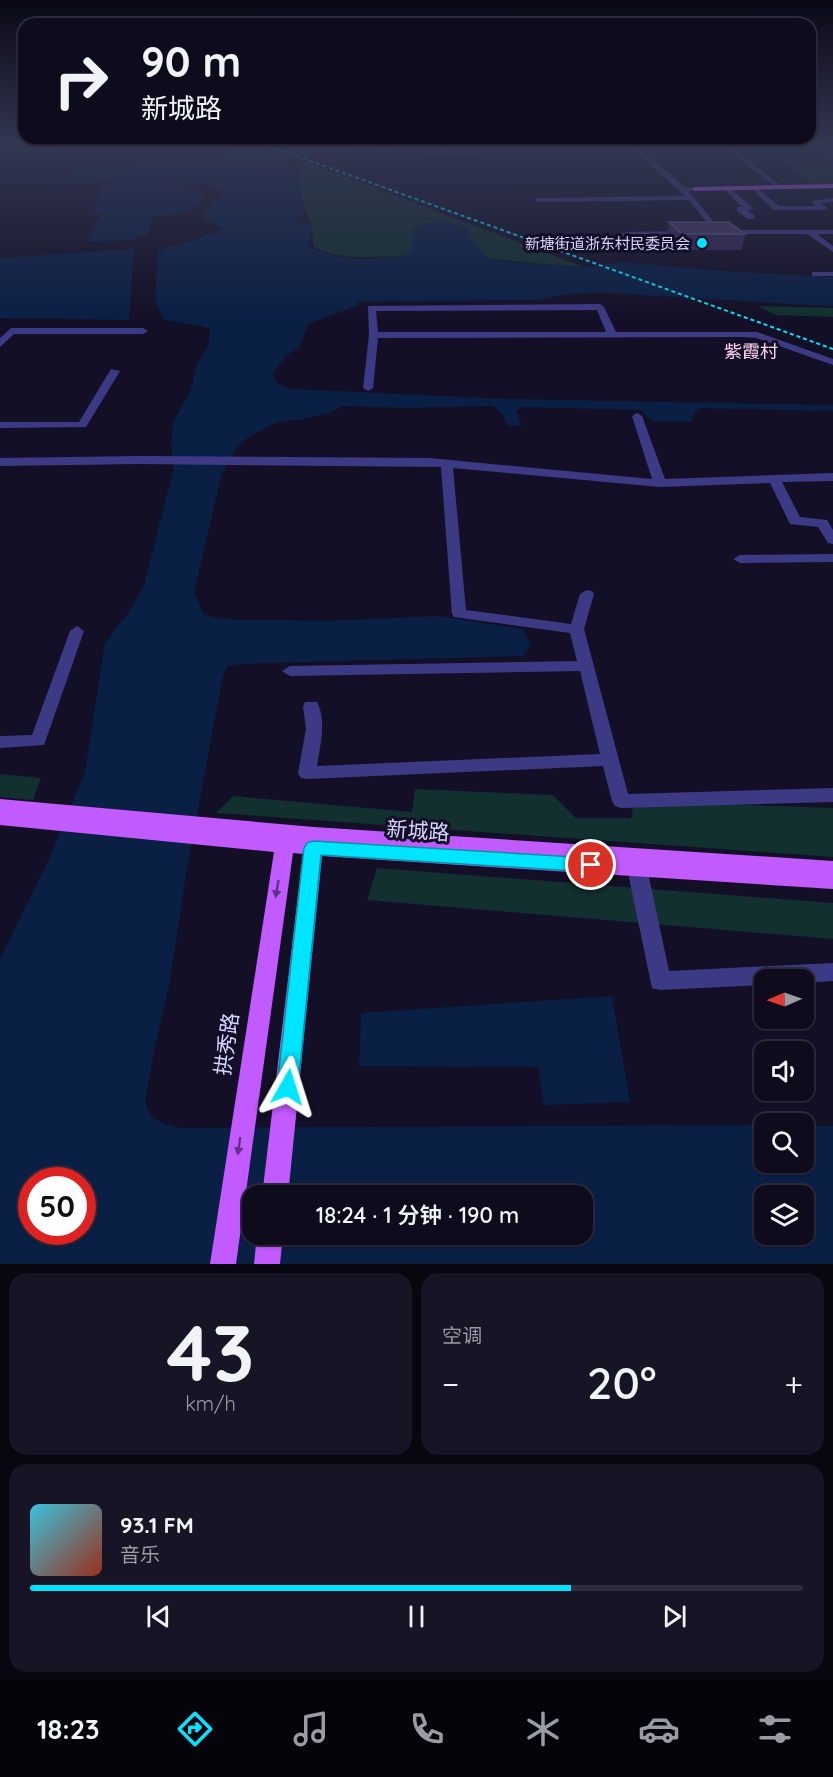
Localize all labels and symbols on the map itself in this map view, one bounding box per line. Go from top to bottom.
place label: 新塘街道浙东村民委员会 [525,234,690,253]
marker: 新塘街道浙东村民委员会 [695,236,709,250]
district label: 紫霞村 [724,340,778,363]
street label: 新城路 [386,815,450,845]
pin [565,839,616,890]
one-way arrow [272,880,281,899]
north arrow [754,969,814,1029]
street label: 拱秀路 [209,1011,243,1077]
position arrow [256,1055,320,1119]
one-way arrow [235,1136,244,1155]
speed limit sign: 50 [18,1167,96,1245]

